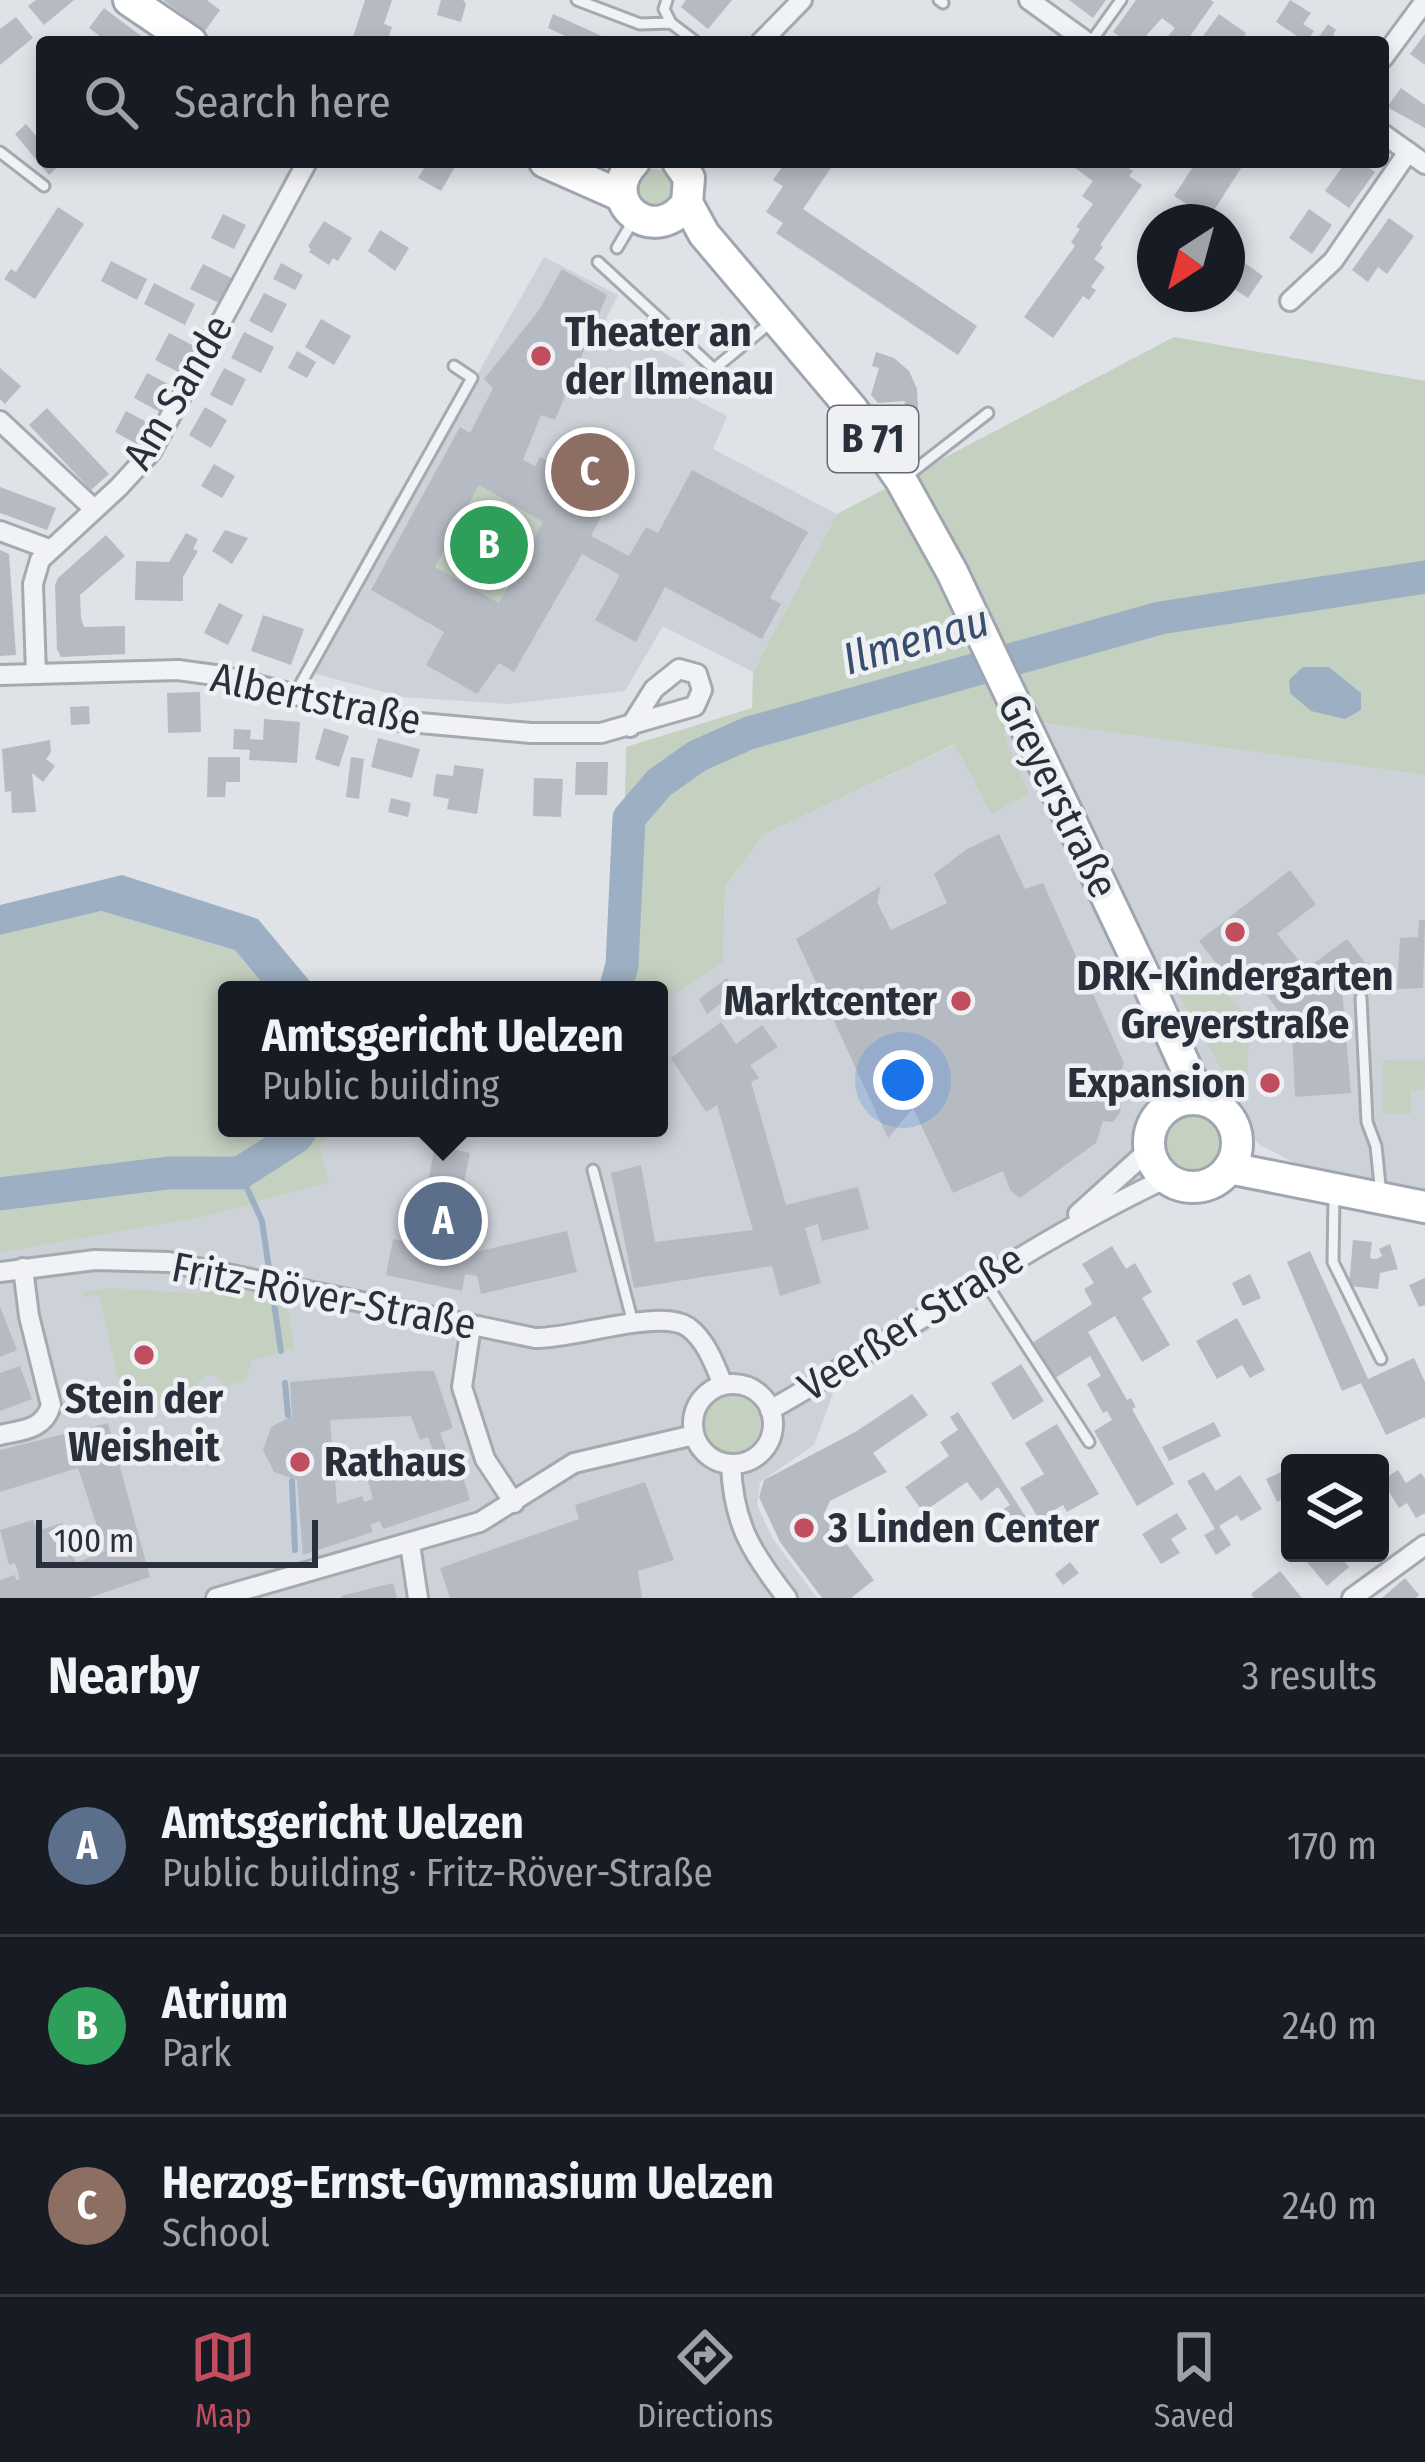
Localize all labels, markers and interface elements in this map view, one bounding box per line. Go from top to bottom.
search box [36,36,1389,168]
icon: search [78,69,144,135]
text: Search here [174,75,391,129]
north arrow [1137,204,1245,312]
street label: Am Sande [113,306,243,478]
place label: Theater an der Ilmenau [565,307,774,405]
marker: Theater an der Ilmenau [528,343,554,369]
road number: B 71 [828,406,918,472]
pin: C [551,427,629,517]
pin: B [450,500,528,590]
water label: Ilmenau [837,593,995,687]
street label: Albertstraße [206,652,426,746]
street label: Greyerstraße [987,686,1129,906]
marker: DRK-Kindergarten Greyerstraße [1222,919,1248,945]
place label: DRK-Kindergarten Greyerstraße [1076,951,1394,1049]
place label: Marktcenter [724,976,938,1026]
popup [218,981,668,1137]
marker: Marktcenter [948,988,974,1014]
text: Amtsgericht Uelzen [262,1009,624,1063]
your location [873,1050,933,1110]
place label: Expansion [1067,1058,1246,1108]
text: Public building [262,1063,499,1109]
marker: Expansion [1257,1070,1283,1096]
pin: A [404,1176,482,1266]
street label: Veerßer Straße [789,1234,1033,1412]
street label: Fritz-Röver-Straße [168,1242,480,1350]
marker: Stein der Weisheit [131,1342,157,1368]
place label: Stein der Weisheit [65,1374,224,1472]
place label: Rathaus [324,1437,466,1487]
marker: Rathaus [287,1449,313,1475]
map controls [1281,1454,1389,1562]
button: layers [1281,1454,1389,1562]
place label: 3 Linden Center [827,1503,1100,1553]
scale bar [36,1514,318,1567]
marker: 3 Linden Center [791,1515,817,1541]
text: 100 m [54,1521,134,1561]
text: Nearby [48,1645,200,1707]
text: 3 results [1242,1653,1377,1699]
text: Amtsgericht Uelzen [162,1796,524,1850]
text: A [76,1823,98,1869]
text: 170 m [1287,1823,1377,1869]
text: Public building · Fritz-Röver-Straße [162,1850,713,1896]
text: Atrium [162,1976,288,2030]
text: B [76,2003,98,2049]
text: 240 m [1282,2003,1377,2049]
text: Park [162,2030,231,2076]
text: Herzog-Ernst-Gymnasium Uelzen [162,2156,774,2210]
text: C [77,2183,97,2229]
text: 240 m [1282,2183,1377,2229]
text: School [162,2210,270,2256]
tab: Map [190,2324,256,2436]
tab: Directions [637,2324,773,2436]
tab: Saved [1154,2324,1235,2436]

